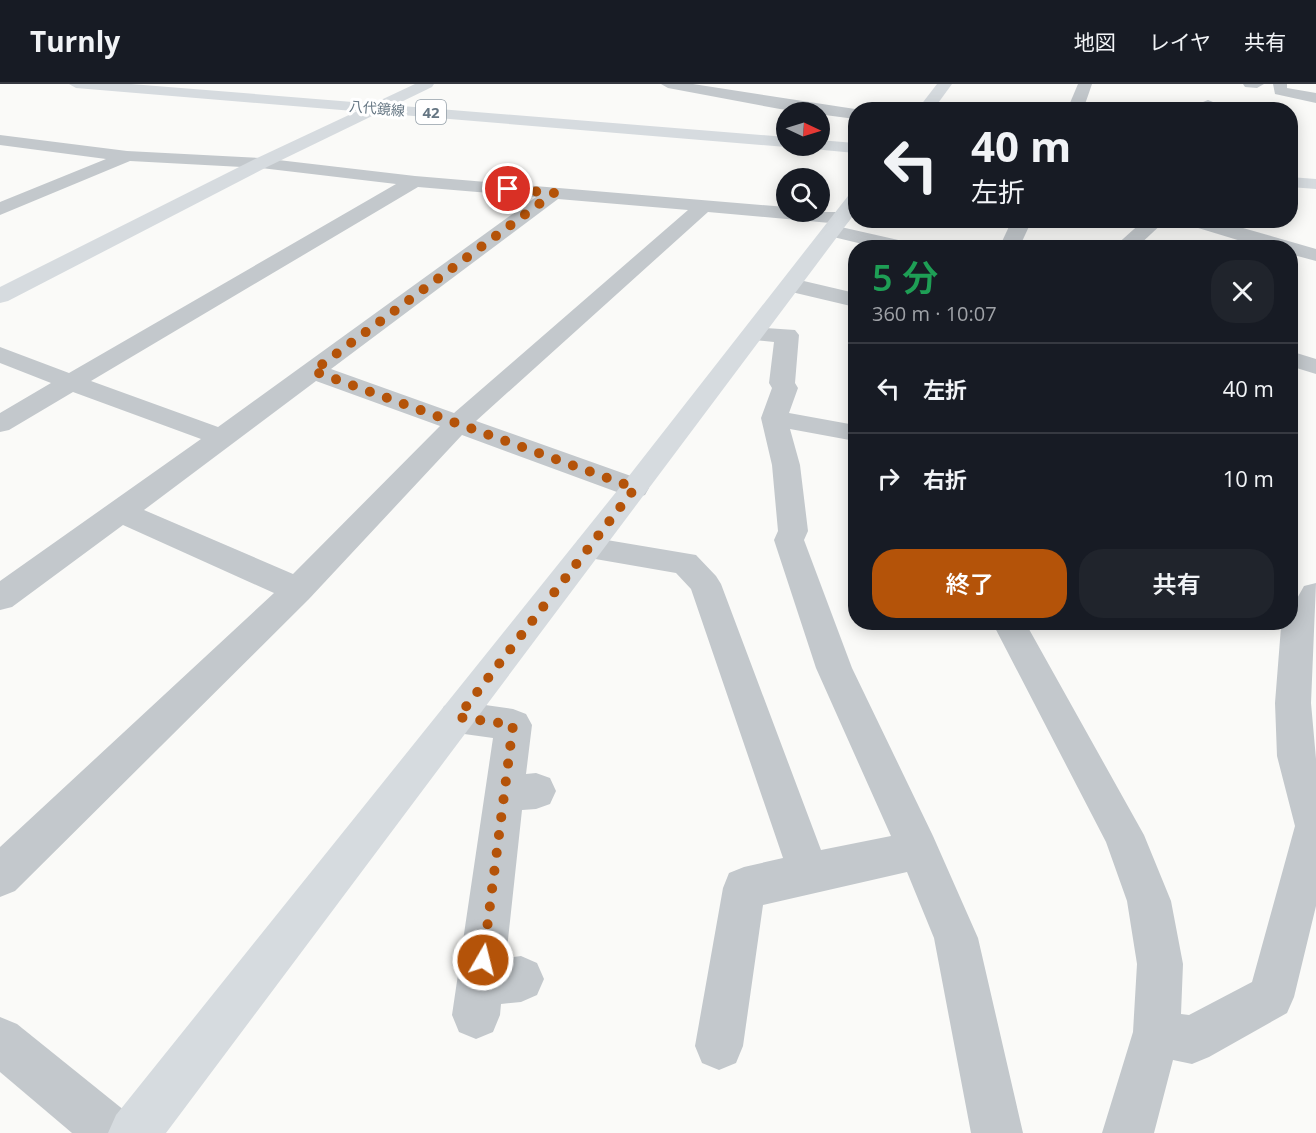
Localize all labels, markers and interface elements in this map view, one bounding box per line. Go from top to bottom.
text: Turnly [30,22,120,60]
text: 地図 [1074,28,1116,56]
text: レイヤ [1149,28,1211,56]
text: 共有 [1244,28,1286,56]
street label: 八代鏡線 [348,96,406,120]
road number: 42 [416,100,446,124]
north arrow [776,102,830,156]
map controls [776,102,830,222]
text: 40 m [971,117,1071,174]
icon: left [872,126,950,204]
pin [482,163,533,214]
button: search [776,168,830,222]
icon: arrive [491,172,524,205]
text: 左折 [971,173,1025,210]
text: 5 分 [872,253,938,302]
button: close [1211,260,1274,323]
text: 360 m · 10:07 [872,300,997,327]
icon: left [872,372,905,405]
text: 40 m [1223,373,1274,403]
text: 左折 [923,374,967,404]
icon: right [872,462,905,495]
text: 10 m [1223,463,1274,493]
text: 右折 [923,464,967,494]
button: 終了 [872,549,1067,618]
button: 共有 [1079,549,1274,618]
position arrow [451,928,515,992]

